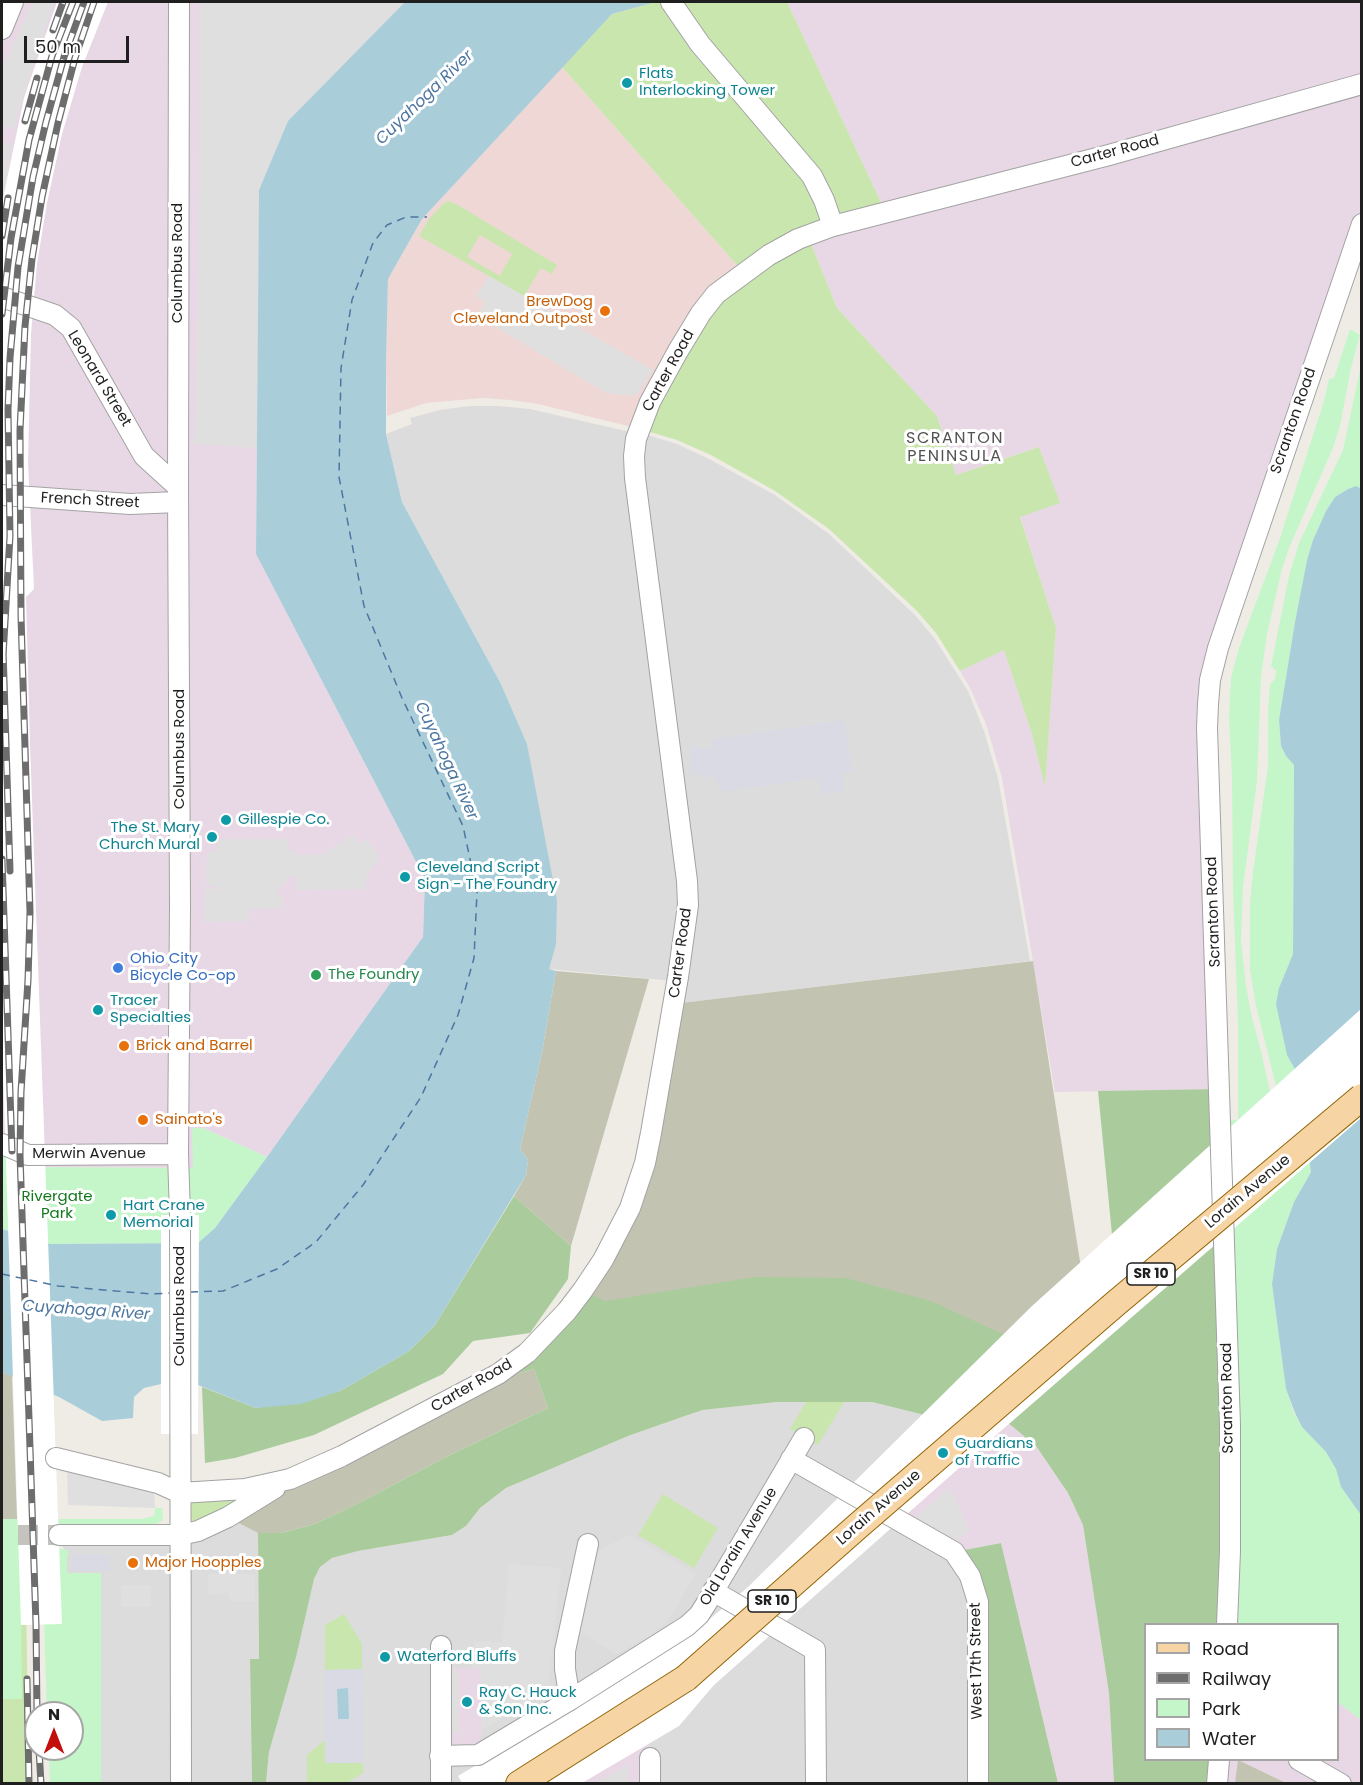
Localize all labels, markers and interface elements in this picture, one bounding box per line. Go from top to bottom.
scale bar [27,24,132,62]
text: 50 m [35,34,81,59]
water label: Cuyahoga River [372,47,478,149]
place label: Flats Interlocking Tower [639,65,775,100]
marker: Flats Interlocking Tower [620,76,634,90]
street label: Carter Road [1069,132,1161,172]
street label: Columbus Road [169,203,187,323]
place label: BrewDog Cleveland Outpost [453,293,593,328]
marker: BrewDog Cleveland Outpost [598,304,612,318]
street label: Carter Road [639,327,699,415]
street label: Leonard Street [63,328,135,430]
street label: Scranton Road [1267,366,1321,476]
district label: SCRANTON PENINSULA [906,429,1004,467]
street label: French Street [40,489,140,513]
street label: Columbus Road [171,689,189,809]
water label: Cuyahoga River [410,699,482,823]
place label: Gillespie Co. [238,811,329,829]
marker: Gillespie Co. [219,813,233,827]
place label: The St. Mary Church Mural [99,819,200,854]
marker: The St. Mary Church Mural [205,830,219,844]
street label: Scranton Road [1203,856,1225,968]
place label: Cleveland Script Sign - The Foundry [417,859,557,894]
marker: Cleveland Script Sign - The Foundry [398,870,412,884]
street label: Carter Road [666,907,696,999]
place label: Ohio City Bicycle Co-op [130,950,236,985]
marker: Ohio City Bicycle Co-op [111,961,125,975]
place label: The Foundry [328,966,420,984]
marker: The Foundry [309,968,323,982]
place label: Tracer Specialties [110,992,191,1027]
marker: Tracer Specialties [91,1003,105,1017]
place label: Brick and Barrel [136,1037,253,1055]
marker: Brick and Barrel [117,1039,131,1053]
place label: Sainato's [155,1111,223,1129]
marker: Sainato's [136,1113,150,1127]
street label: Merwin Avenue [32,1145,146,1163]
street label: Lorain Avenue [1202,1151,1294,1233]
park label: Rivergate Park [21,1188,93,1223]
place label: Hart Crane Memorial [123,1197,205,1232]
marker: Hart Crane Memorial [104,1208,118,1222]
street label: Columbus Road [171,1246,189,1366]
road number: SR 10 [1127,1263,1175,1285]
water label: Cuyahoga River [22,1297,150,1325]
street label: Scranton Road [1218,1342,1238,1454]
street label: Carter Road [428,1356,516,1416]
place label: Guardians of Traffic [955,1435,1033,1470]
marker: Guardians of Traffic [936,1446,950,1460]
street label: Lorain Avenue [833,1467,925,1549]
street label: Old Lorain Avenue [697,1484,781,1610]
place label: Major Hoopples [145,1554,262,1572]
marker: Major Hoopples [126,1556,140,1570]
road number: SR 10 [748,1590,796,1612]
street label: West 17th Street [967,1602,987,1720]
legend [1144,1623,1339,1761]
text: Road [1202,1636,1249,1661]
place label: Waterford Bluffs [397,1648,517,1666]
marker: Waterford Bluffs [378,1650,392,1664]
text: Railway [1202,1666,1271,1691]
place label: Ray C. Hauck & Son Inc. [479,1684,576,1719]
marker: Ray C. Hauck & Son Inc. [460,1695,474,1709]
text: Park [1202,1696,1241,1721]
north arrow [24,1701,84,1761]
text: N [48,1703,60,1726]
text: Water [1202,1726,1256,1751]

